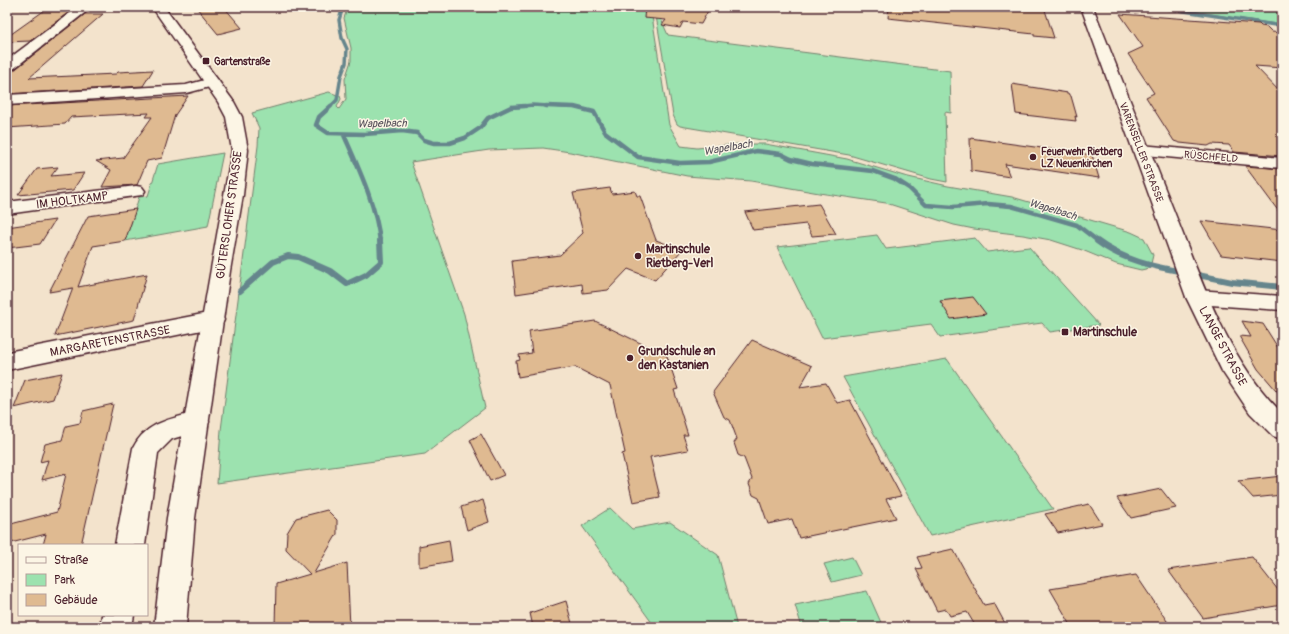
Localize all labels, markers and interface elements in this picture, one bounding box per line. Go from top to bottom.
marker: Gartenstraße [201,56,211,66]
place label: Gartenstraße [214,56,271,68]
street label: VARENSELLER STRASSE [1117,101,1166,204]
water label: Wapelbach [357,117,407,130]
water label: Wapelbach [703,137,754,158]
place label: Feuerwehr Rietberg LZ Neuenkirchen [1041,146,1122,170]
street label: RÜSCHFELD [1183,149,1238,165]
street label: GÜTERSLOHER STRASSE [212,150,246,280]
marker: Feuerwehr Rietberg LZ Neuenkirchen [1028,152,1038,162]
street label: IM HOLTKAMP [35,189,109,212]
water label: Wapelbach [1028,196,1079,223]
place label: Martinschule Rietberg-Verl [646,242,713,271]
marker: Martinschule Rietberg-Verl [633,251,643,261]
street label: LANGE STRASSE [1195,304,1250,389]
street label: MARGARETENSTRASSE [49,322,171,361]
place label: Martinschule [1073,325,1138,340]
marker: Martinschule [1060,327,1070,337]
place label: Grundschule an den Kastanien [638,344,716,373]
marker: Grundschule an den Kastanien [625,353,635,363]
legend [18,544,148,616]
text: Straße [54,553,88,568]
text: Park [54,573,75,588]
text: Gebäude [54,593,98,608]

